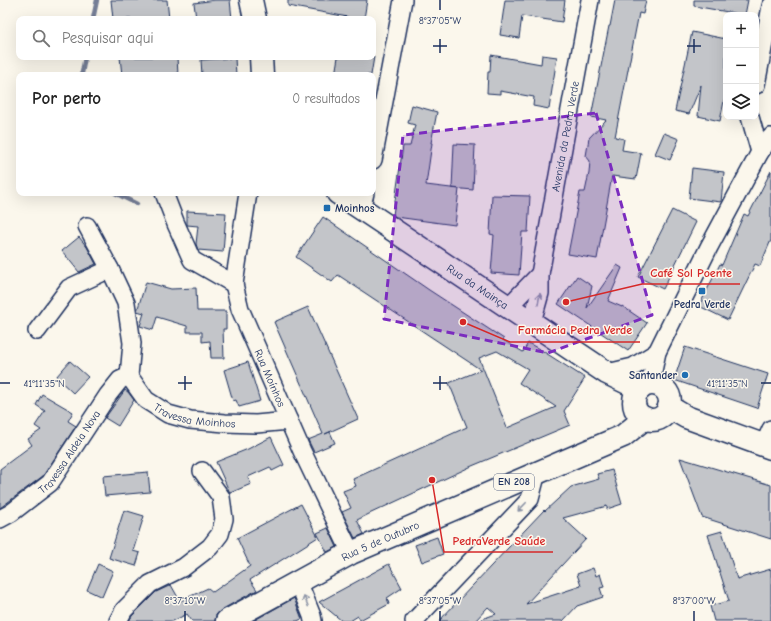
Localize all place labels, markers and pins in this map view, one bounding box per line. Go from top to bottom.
place label: Moinhos [335,202,375,215]
marker: Moinhos [322,203,332,213]
callout: Café Sol Poente [642,260,740,284]
marker: Pedra Verde [697,286,707,296]
place label: Pedra Verde [674,298,731,311]
callout: Farmácia Pedra Verde [510,318,640,342]
place label: Santander [629,369,678,382]
marker: Santander [680,370,690,380]
callout: PedraVerde Saúde [444,528,553,552]

